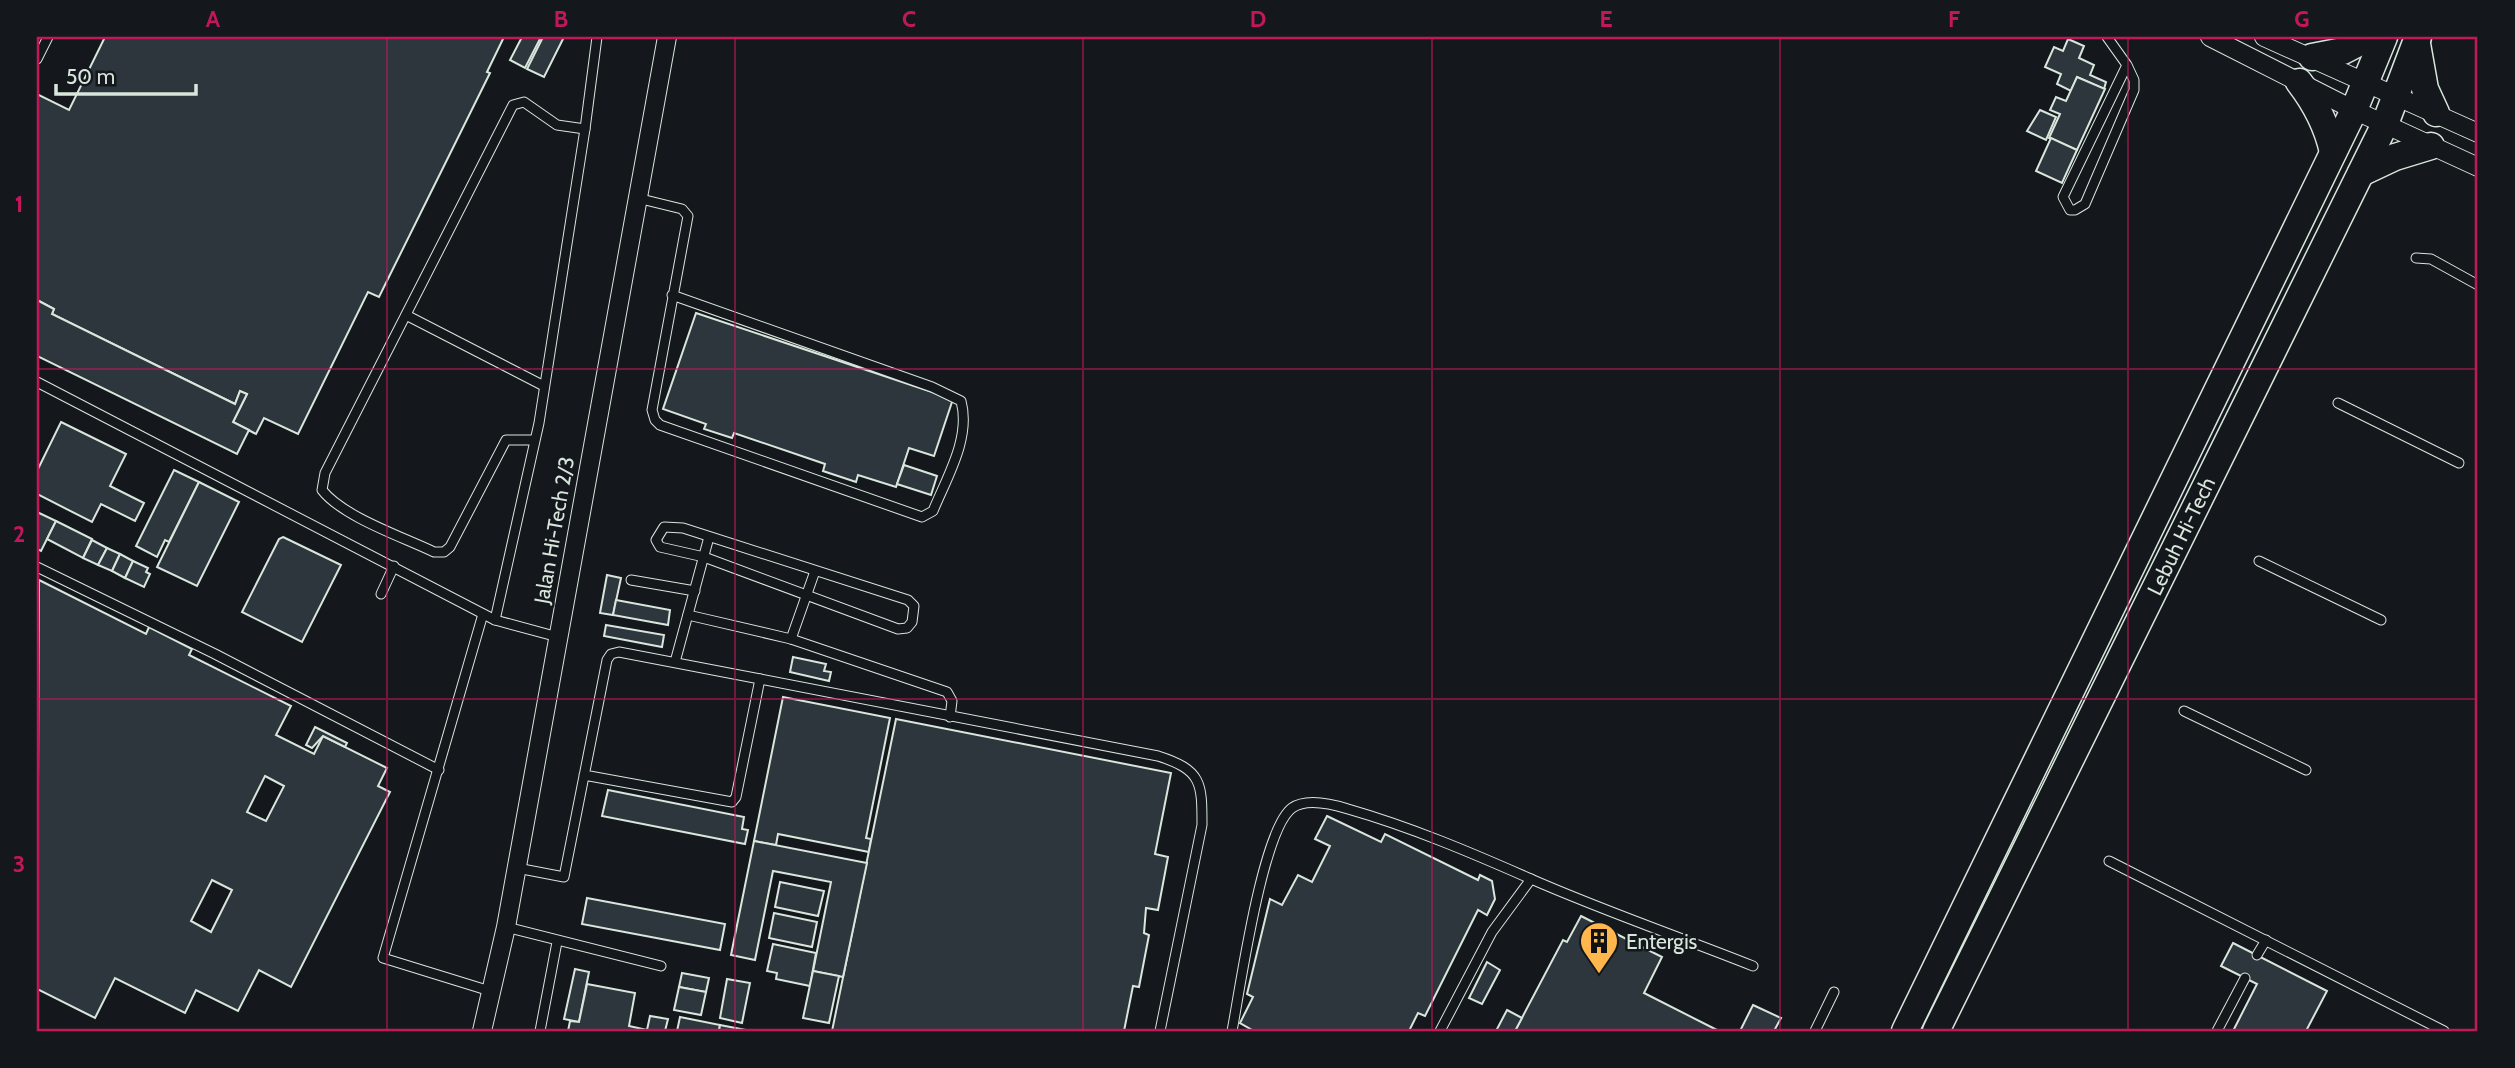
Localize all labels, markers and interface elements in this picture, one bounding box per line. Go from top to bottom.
text: A [206,5,221,33]
text: B [554,5,568,33]
text: C [902,5,916,33]
text: D [1250,5,1266,33]
text: E [1599,5,1613,33]
text: F [1948,5,1960,33]
text: G [2294,5,2310,33]
scale bar [56,52,196,96]
text: 50 m [66,64,115,89]
text: 1 [15,190,23,218]
street label: Jalan Hi-Tech 2/3 [529,454,579,607]
street label: Lebuh Hi-Tech [2142,473,2220,599]
text: 2 [13,520,25,548]
text: 3 [13,850,25,878]
building icon: Entergis [1578,920,1620,975]
place label: Entergis [1626,929,1698,954]

